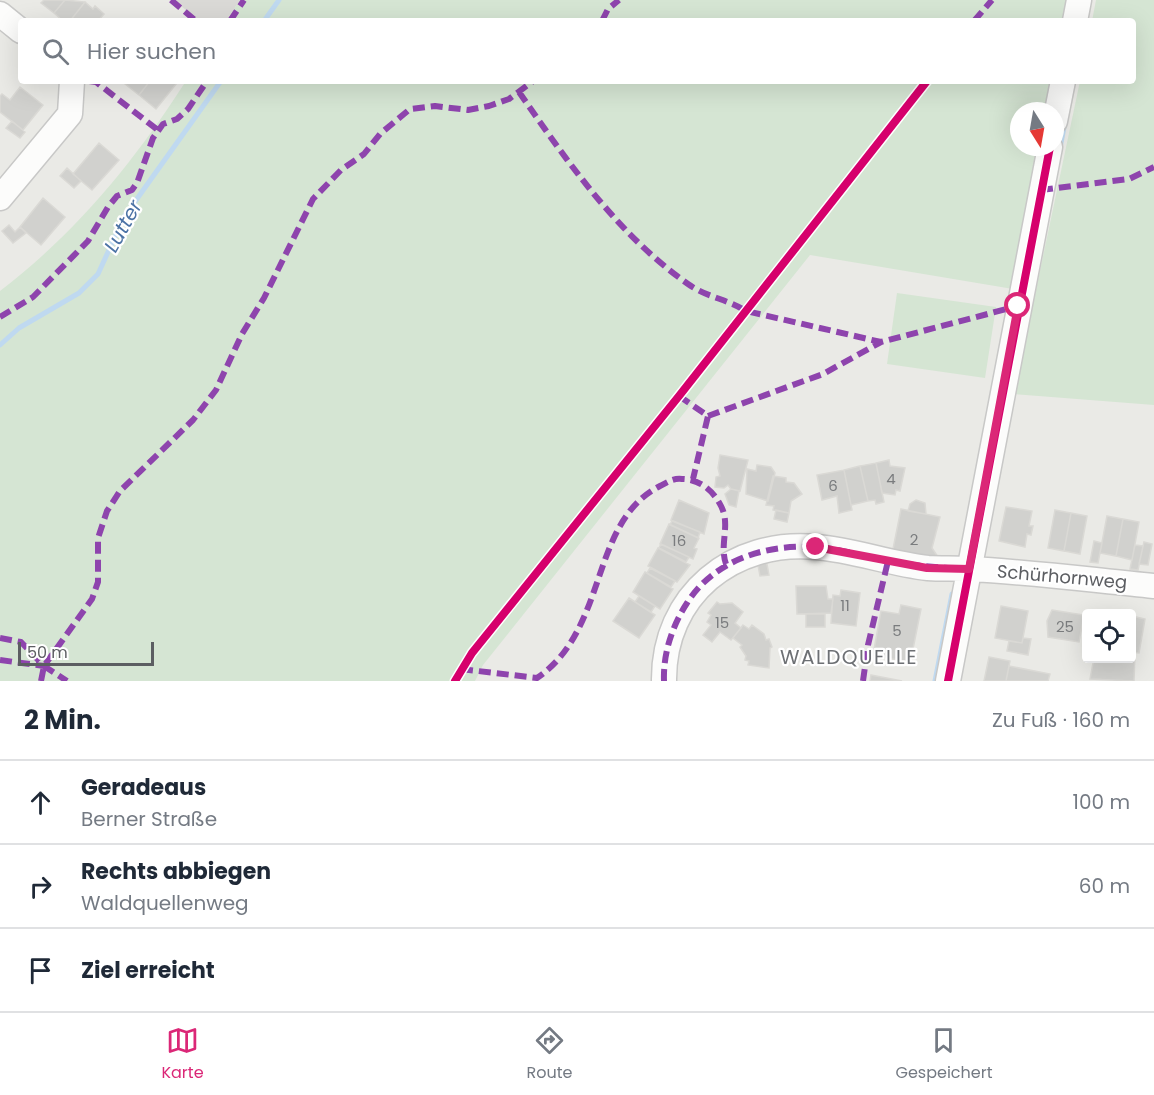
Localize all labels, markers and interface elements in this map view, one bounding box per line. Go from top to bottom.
search box [18,18,1136,84]
icon: search [39,35,72,68]
text: Hier suchen [87,36,216,67]
north arrow [1010,102,1064,156]
water label: Lutter [97,194,149,257]
route start [1004,292,1030,318]
house number: 4 [886,468,896,489]
house number: 6 [828,475,838,496]
house number: 2 [910,529,918,550]
house number: 16 [672,530,686,551]
route end [802,533,828,559]
street label: Schürhornweg [996,558,1128,595]
house number: 11 [840,595,850,616]
map controls [1082,609,1136,663]
button: locate [1082,609,1136,663]
house number: 15 [715,612,729,633]
house number: 25 [1056,616,1074,637]
house number: 5 [892,620,902,641]
scale bar [18,639,154,666]
text: 50 m [27,641,68,664]
district label: WALDQUELLE [780,643,918,671]
text: 2 Min. [24,702,101,738]
text: Zu Fuß · 160 m [992,706,1130,734]
text: Geradeaus [81,772,206,803]
icon: ahead [24,786,57,819]
text: 100 m [1073,788,1130,816]
text: Berner Straße [81,805,217,833]
text: Rechts abbiegen [81,856,271,887]
icon: right [24,870,57,903]
text: 60 m [1079,872,1130,900]
text: Waldquellenweg [81,889,249,917]
icon: arrive [24,954,57,987]
text: Ziel erreicht [81,955,215,986]
tab: Karte [161,1024,204,1085]
tab: Route [527,1024,573,1085]
tab: Gespeichert [895,1024,993,1085]

